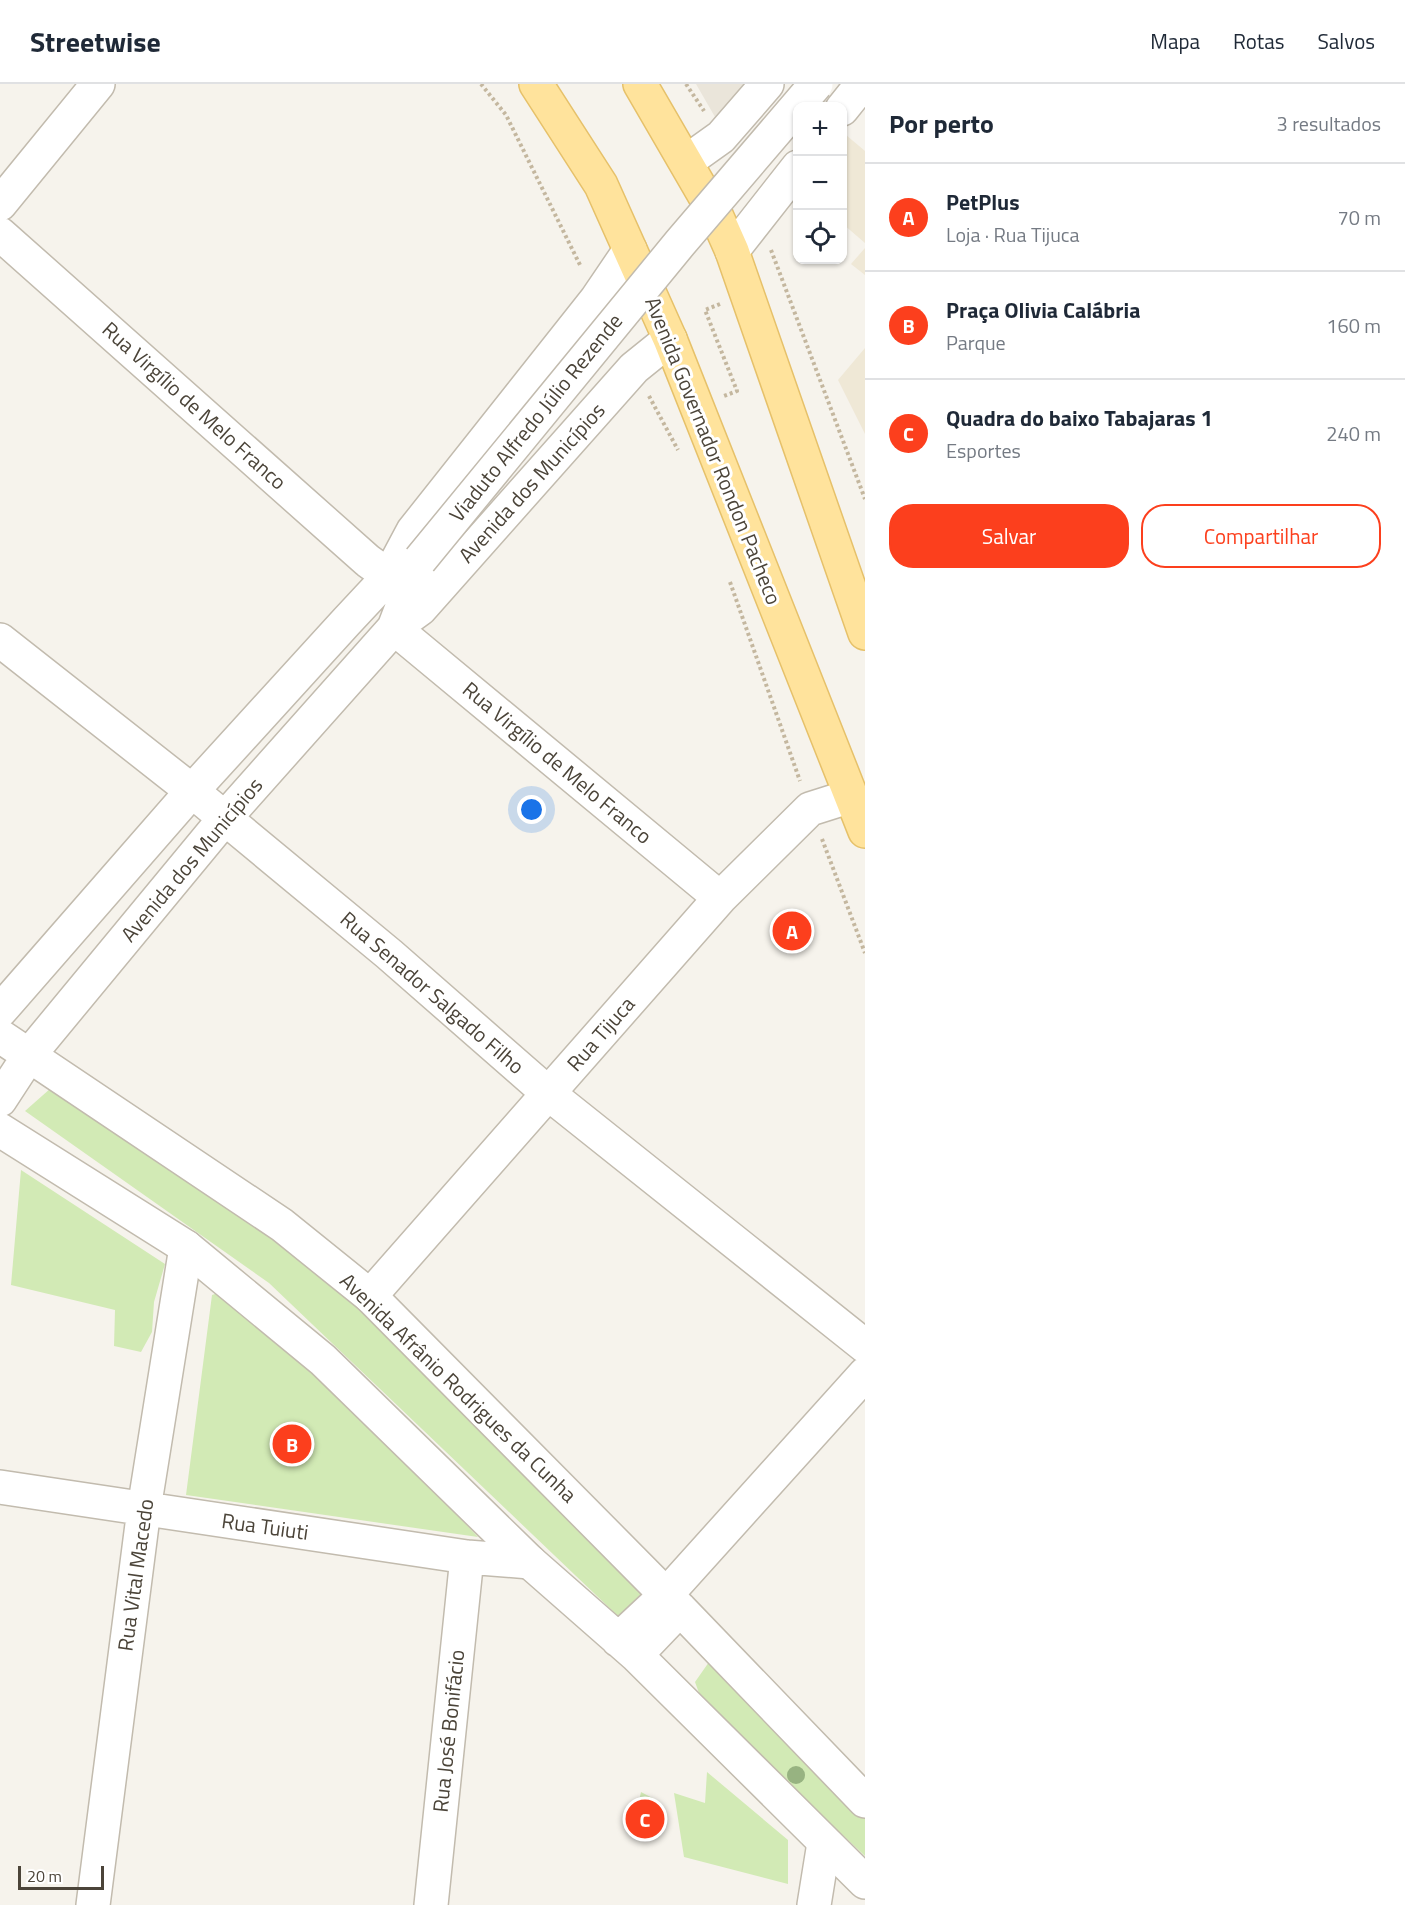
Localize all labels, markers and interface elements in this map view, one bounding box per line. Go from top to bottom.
text: Streetwise [30,20,161,63]
text: Mapa [1150,25,1200,57]
text: Rotas [1233,25,1284,57]
text: Salvos [1317,25,1375,57]
map controls [793,102,847,264]
button: + [793,102,847,156]
text: Por perto [889,104,994,143]
text: 3 resultados [1277,108,1381,139]
button: − [793,156,847,210]
text: PetPlus [946,185,1020,219]
text: A [902,202,915,233]
text: 70 m [1337,202,1381,233]
button: locate [793,210,847,264]
text: Loja · Rua Tijuca [946,219,1080,250]
street label: Avenida Governador Rondon Pacheco [637,292,790,609]
text: Praça Olivia Calábria [946,293,1140,327]
street label: Viaduto Alfredo Júlio Rezende [441,306,630,529]
text: B [902,310,915,341]
text: 160 m [1326,310,1381,341]
street label: Rua Virgílio de Melo Franco [95,314,294,497]
text: Parque [946,327,1006,358]
street label: Avenida dos Municípios [450,395,612,570]
text: Quadra do baixo Tabajaras 1 [946,401,1213,435]
text: C [903,418,914,449]
text: 240 m [1326,418,1381,449]
text: Esportes [946,435,1021,466]
button: Salvar [889,504,1129,568]
button: Compartilhar [1141,504,1381,568]
street label: Rua Virgílio de Melo Franco [456,673,659,851]
street label: Avenida dos Municípios [113,770,270,949]
your location [517,795,546,824]
street label: Rua Senador Salgado Filho [334,903,532,1081]
pin: A [772,908,812,954]
street label: Rua Tijuca [559,988,642,1078]
street label: Avenida Afrânio Rodrigues da Cunha [333,1265,585,1510]
pin: B [272,1422,312,1466]
street label: Rua Vital Macedo [108,1497,162,1653]
street label: Rua Tuiuti [220,1504,311,1548]
street label: Rua José Bonifácio [424,1648,472,1814]
pin: C [626,1796,664,1842]
scale bar [18,1863,104,1890]
text: 20 m [27,1864,62,1888]

